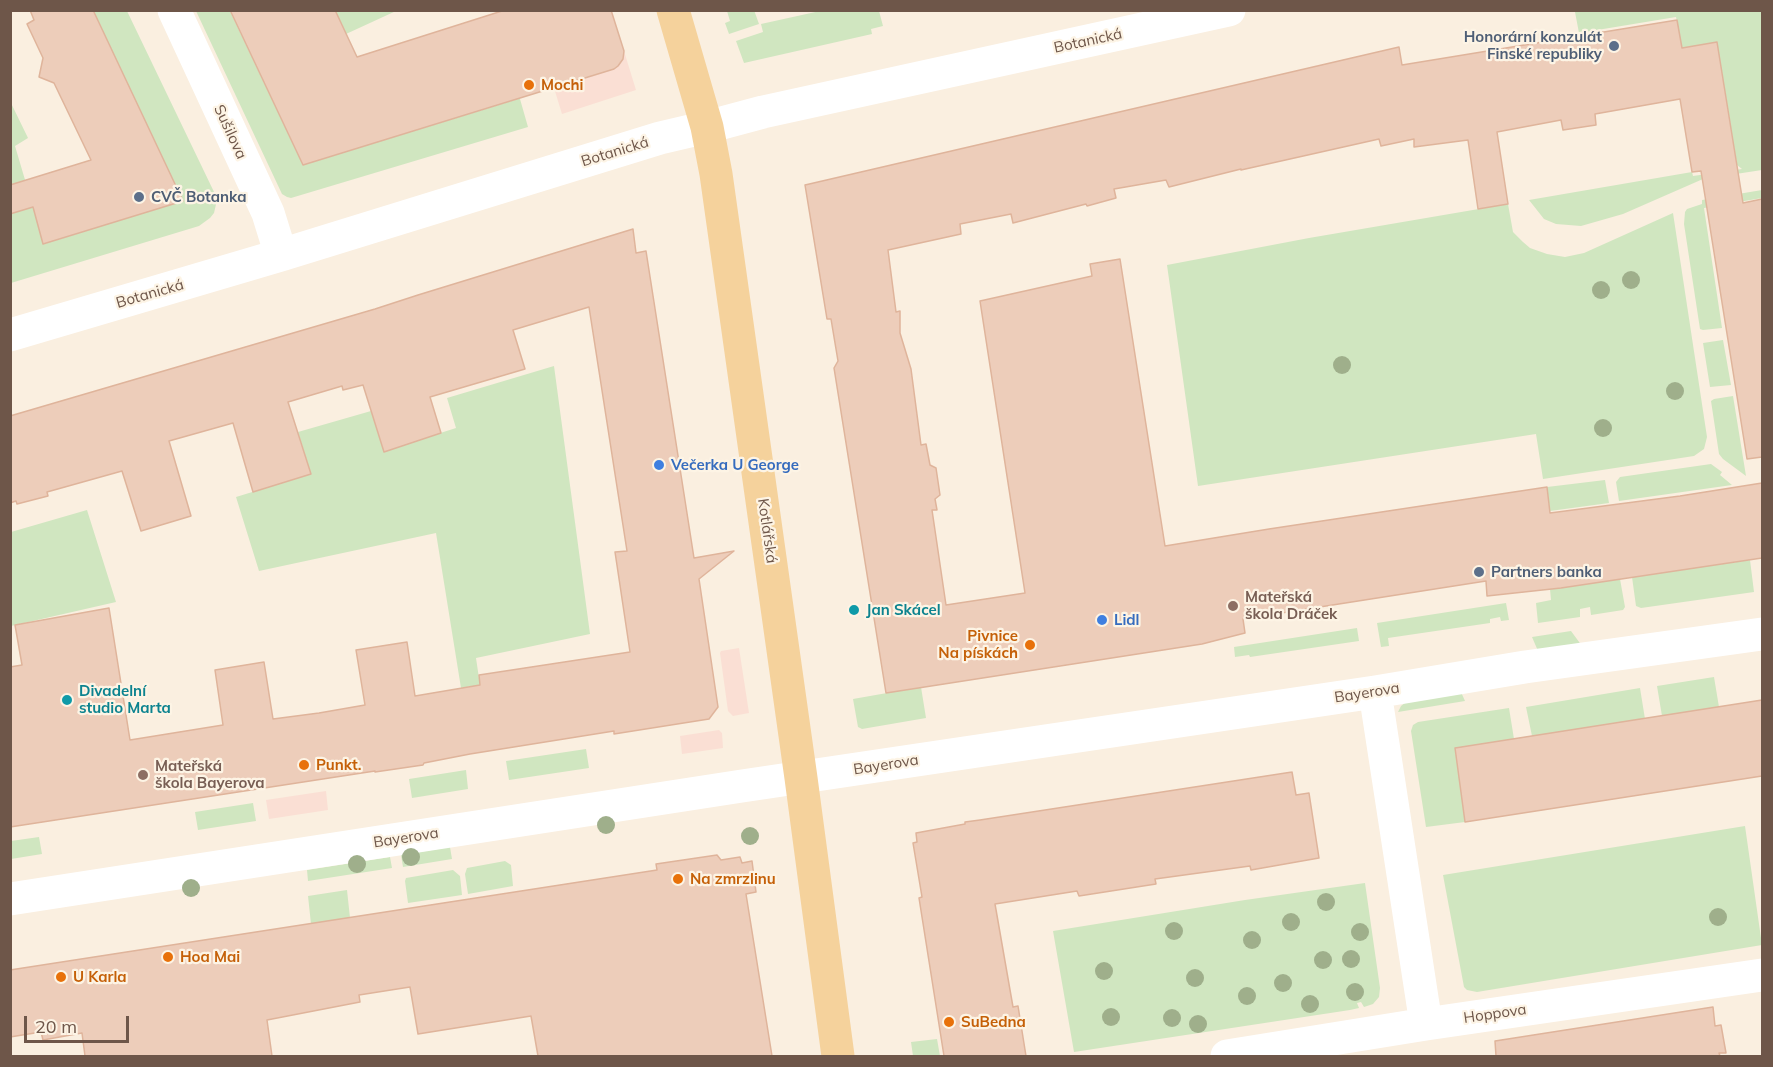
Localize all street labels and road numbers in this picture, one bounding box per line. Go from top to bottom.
street label: Botanická [1052,25,1124,57]
street label: Sušilova [210,102,250,162]
street label: Botanická [579,133,651,171]
street label: Botanická [114,276,186,312]
street label: Kotlářská [754,497,780,565]
street label: Bayerova [1333,679,1401,707]
street label: Bayerova [852,751,920,779]
street label: Bayerova [372,824,440,852]
street label: Hoppova [1462,1001,1528,1027]

